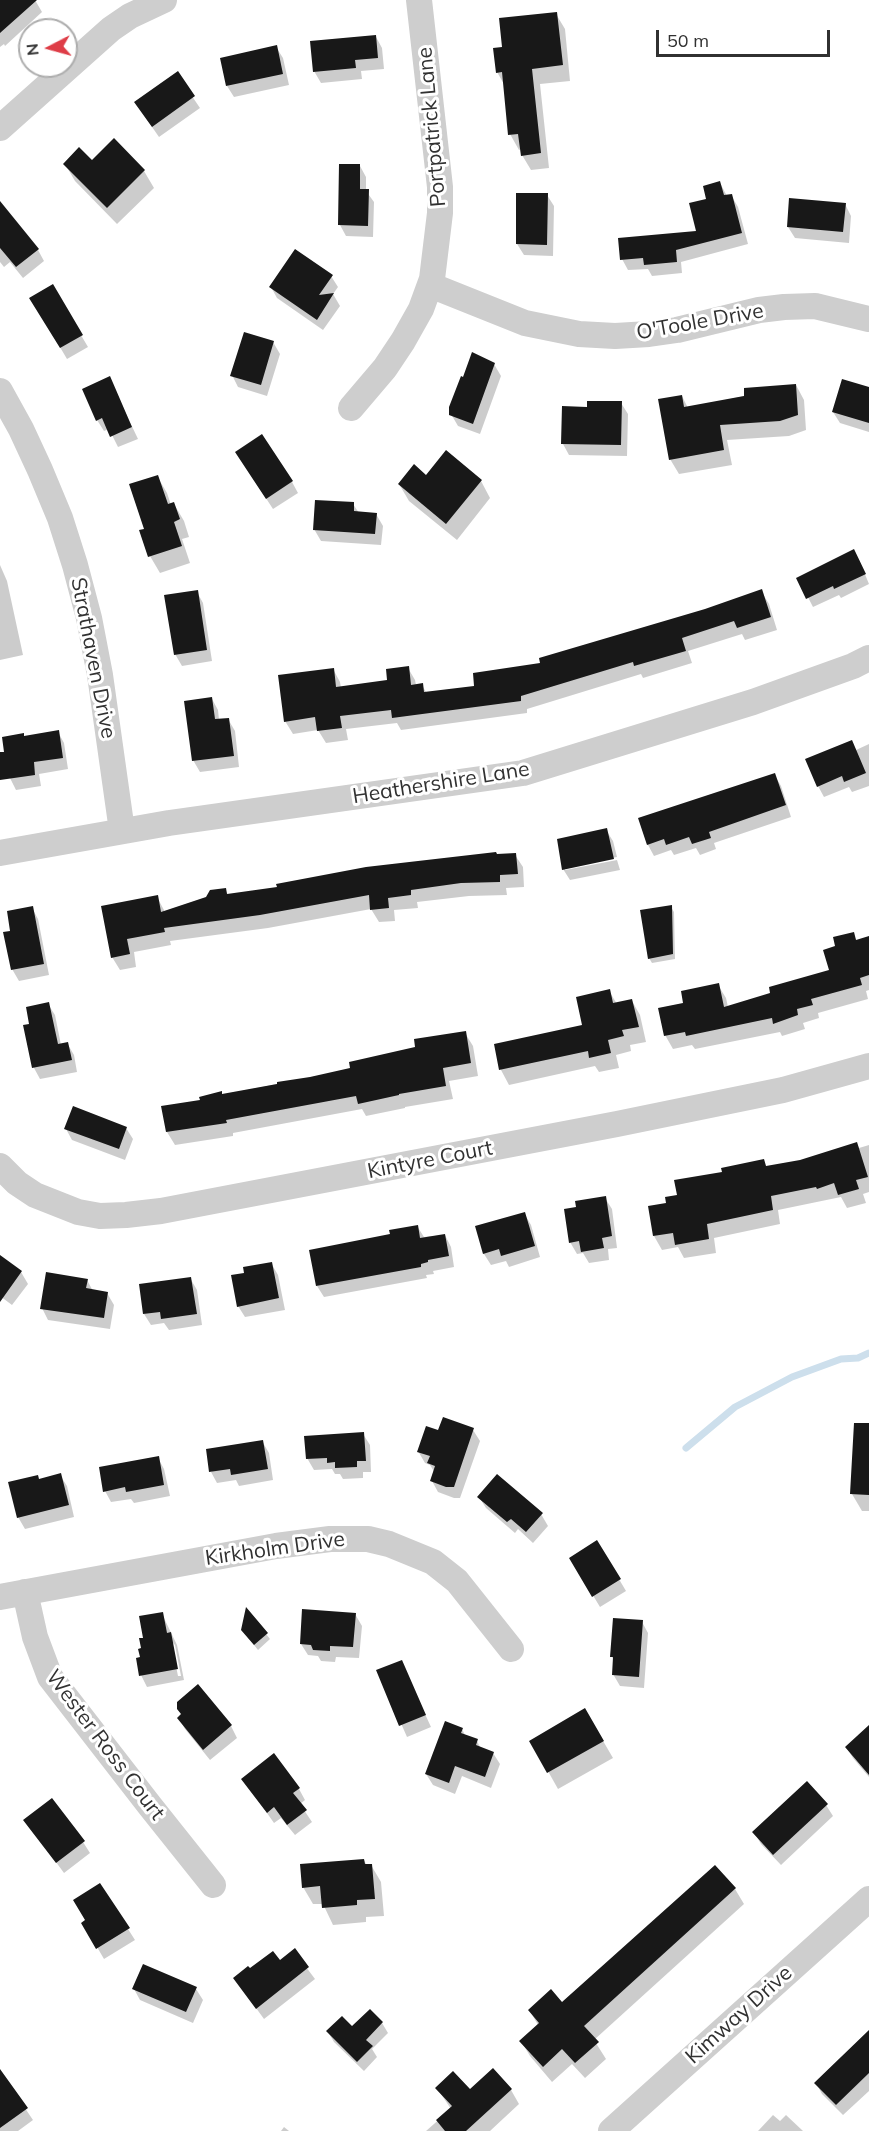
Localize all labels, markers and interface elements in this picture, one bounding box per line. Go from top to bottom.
north arrow [18,18,78,78]
scale bar [659,18,833,56]
text: 50 m [667,29,709,52]
text: N [22,43,43,57]
street label: Portpatrick Lane [412,46,452,208]
street label: O'Toole Drive [635,298,765,346]
street label: Strathaven Drive [65,575,121,741]
street label: Heathershire Lane [351,757,531,809]
street label: Kintyre Court [365,1136,495,1184]
street label: Kirkholm Drive [204,1527,346,1571]
street label: Wester Ross Court [40,1665,170,1825]
street label: Kimway Drive [681,1961,797,2069]

